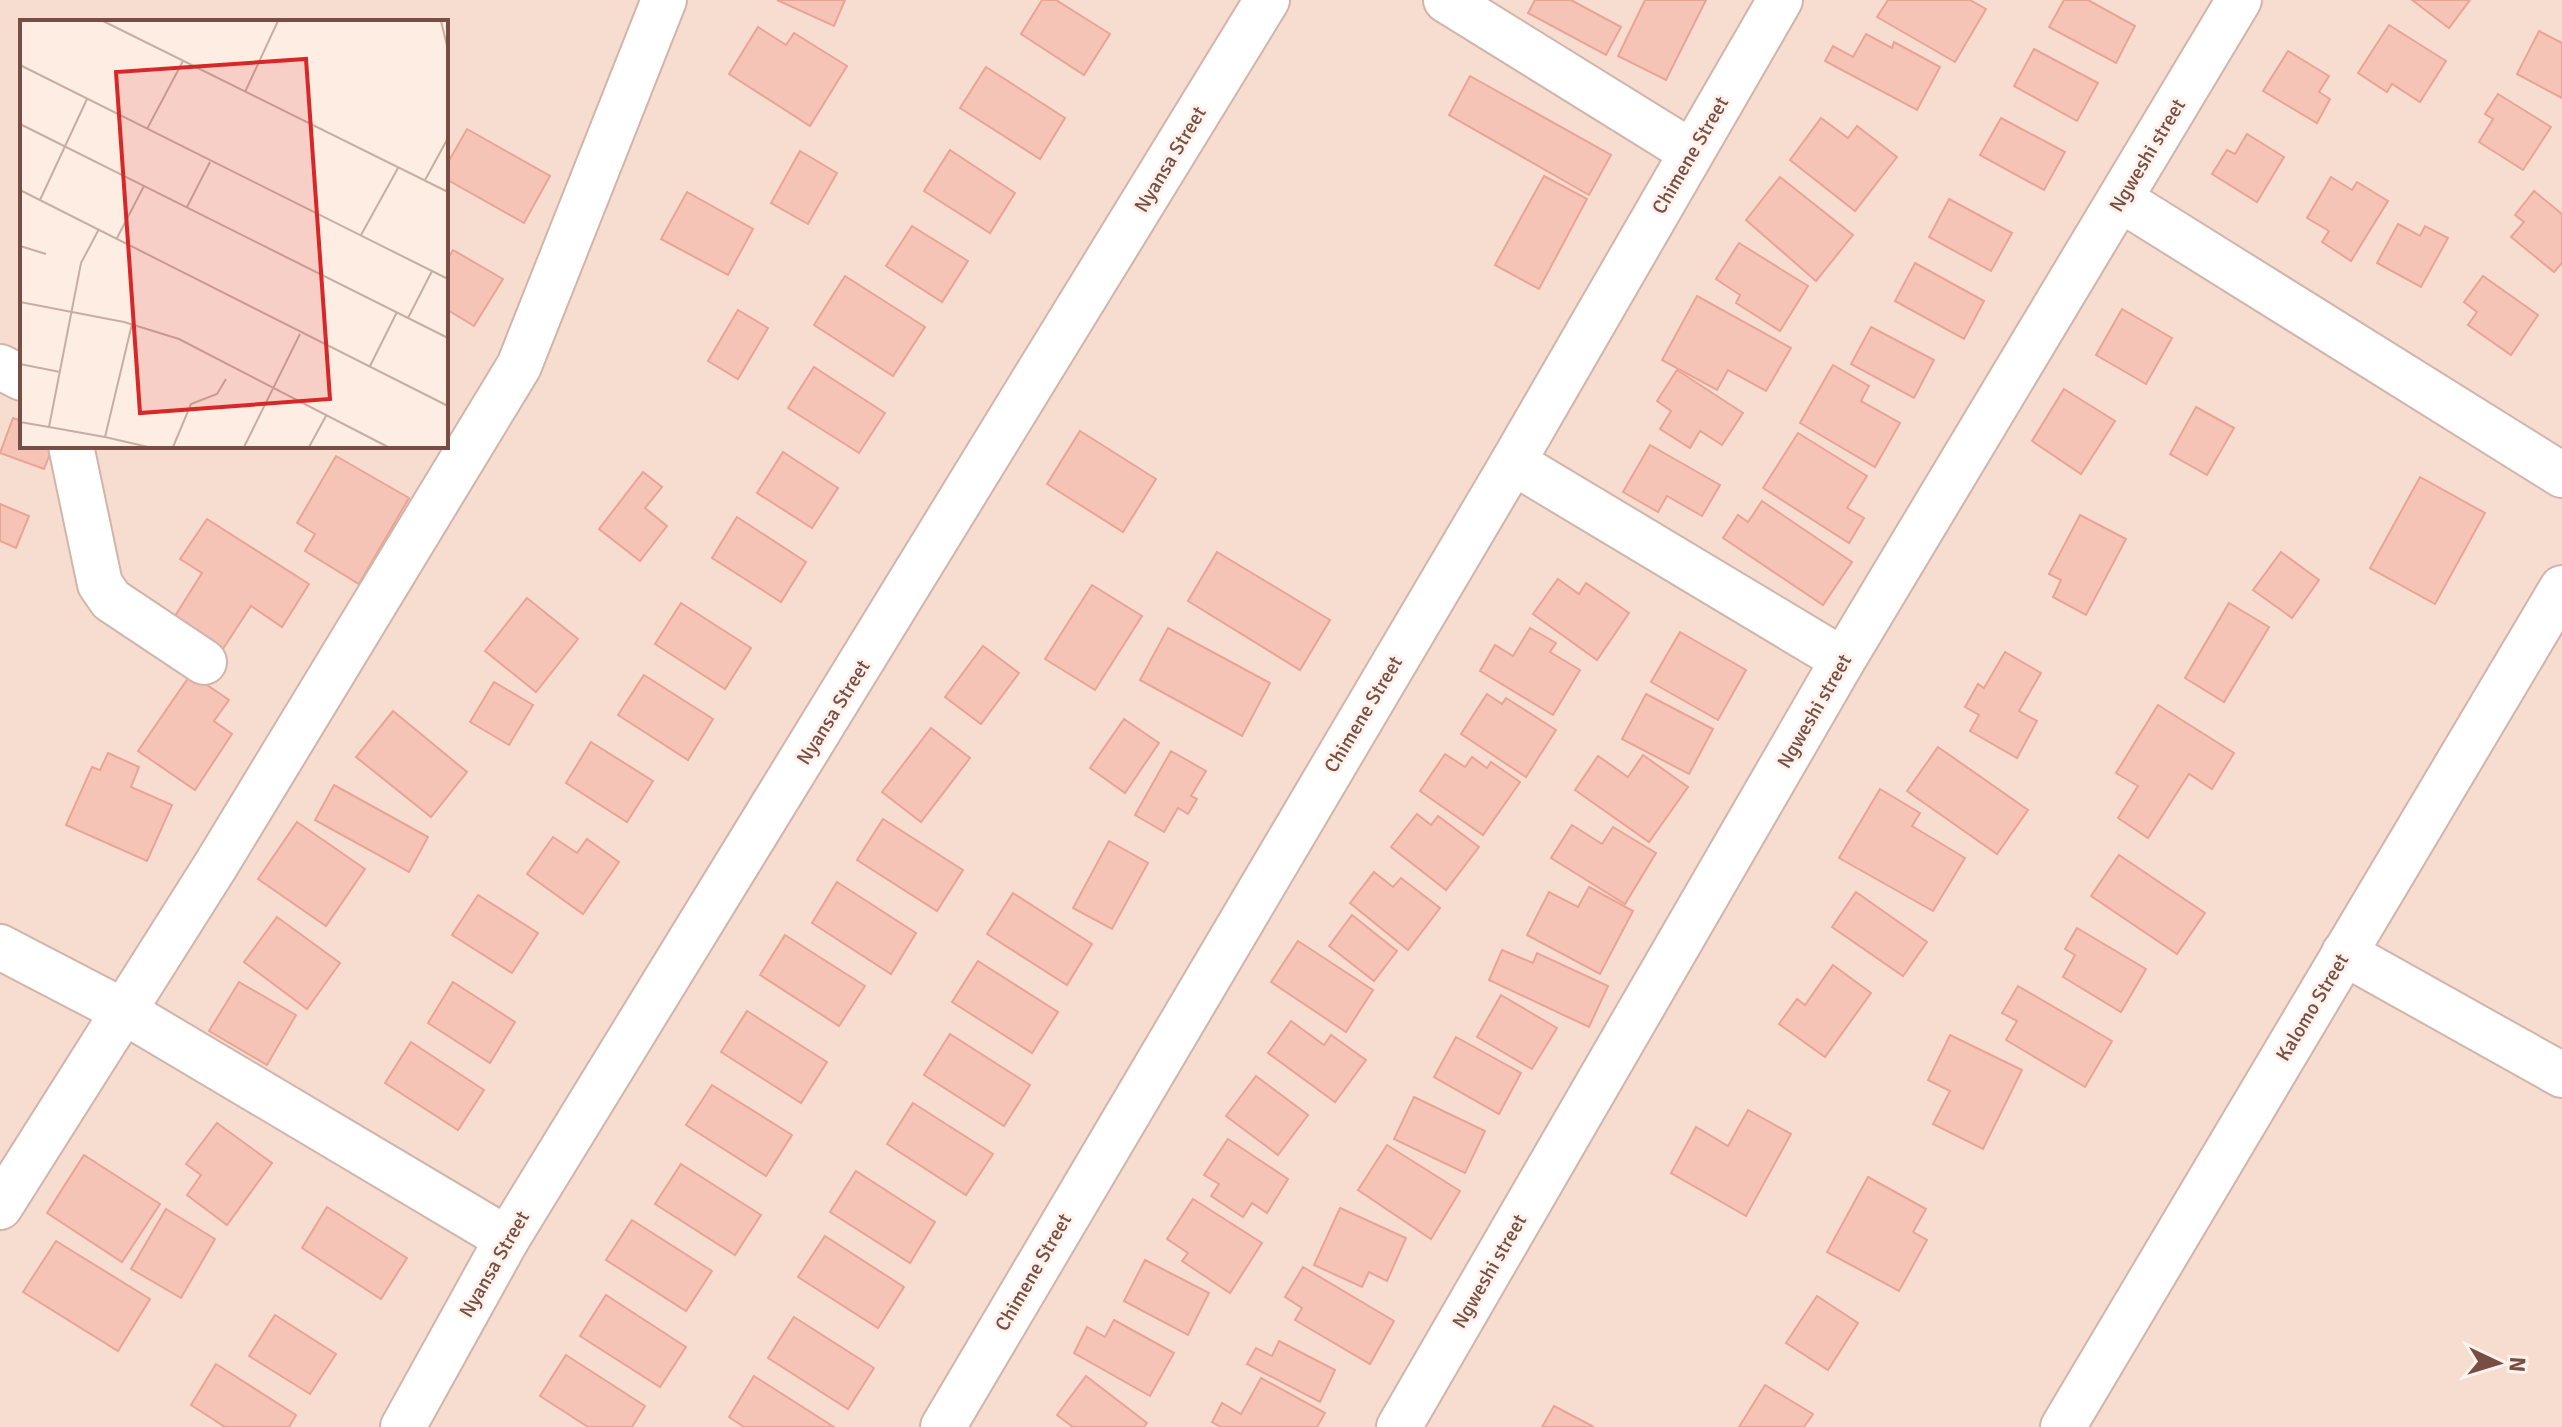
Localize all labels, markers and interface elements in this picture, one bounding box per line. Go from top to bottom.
inset map [20,20,448,448]
street label: Chimene Street [1647,92,1734,219]
street label: Ngweshi street [2104,94,2191,216]
street label: Nyansa Street [1129,102,1212,217]
street label: Ngweshi street [1772,650,1857,773]
street label: Chimene Street [1319,651,1408,777]
street label: Nyansa Street [791,655,876,769]
street label: Kalomo Street [2271,949,2354,1066]
street label: Nyansa Street [454,1206,535,1322]
street label: Chimene Street [990,1209,1077,1336]
street label: Ngweshi street [1447,1210,1532,1333]
north arrow [2458,1323,2538,1403]
text: N [2503,1356,2531,1373]

